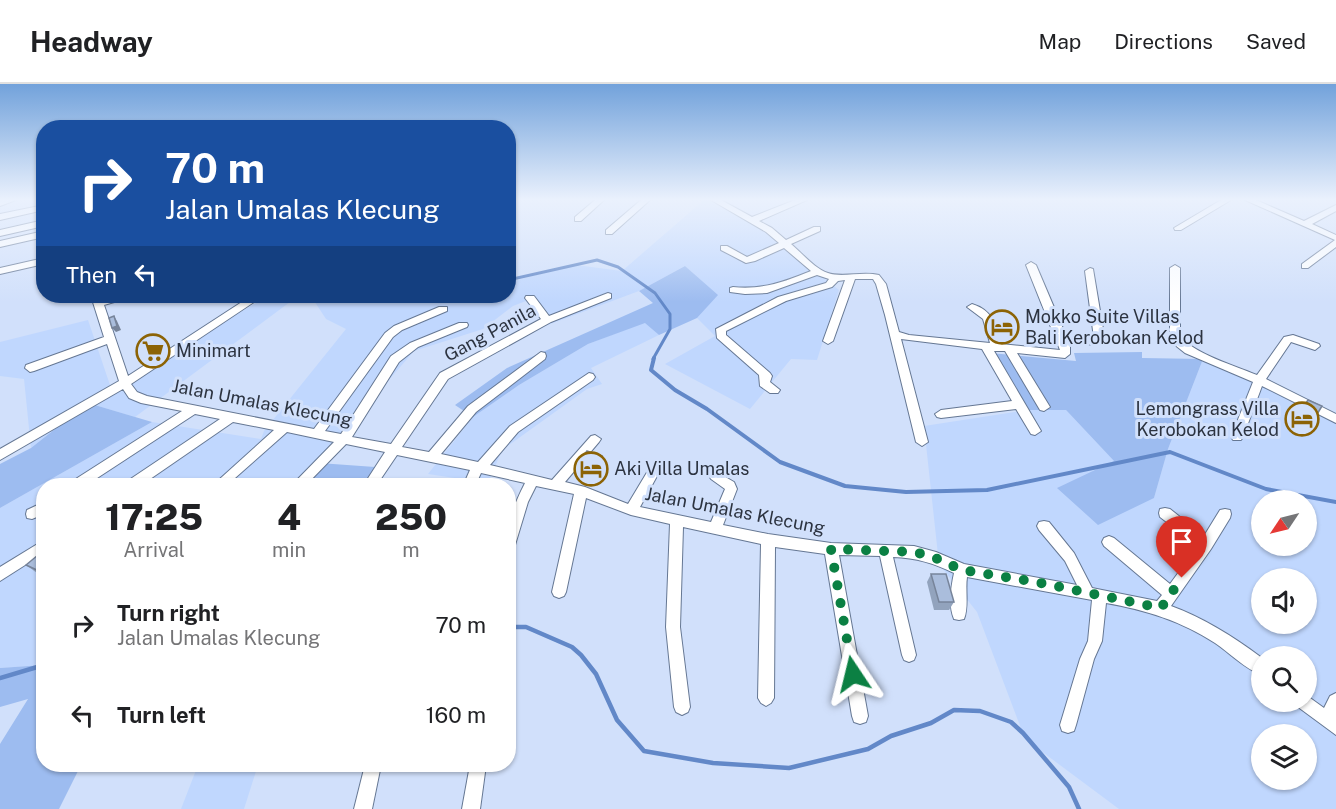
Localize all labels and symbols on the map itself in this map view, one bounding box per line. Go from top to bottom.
street label: Gang Panila [440,300,539,365]
place label: Mokko Suite Villas Bali Kerobokan Kelod [1025,306,1204,348]
hotel icon: Mokko Suite Villas Bali Kerobokan Kelod [984,309,1020,345]
supermarket icon: Minimart [135,333,171,369]
place label: Minimart [176,340,251,361]
street label: Jalan Umalas Klecung [170,375,354,430]
place label: Lemongrass Villa Kerobokan Kelod [1136,398,1279,440]
hotel icon: Lemongrass Villa Kerobokan Kelod [1284,401,1320,437]
hotel icon: Aki Villa Umalas [573,451,609,487]
place label: Aki Villa Umalas [614,458,749,479]
street label: Jalan Umalas Klecung [643,483,827,538]
north arrow [1251,490,1317,556]
pin [1156,516,1207,578]
position arrow [821,642,885,706]

